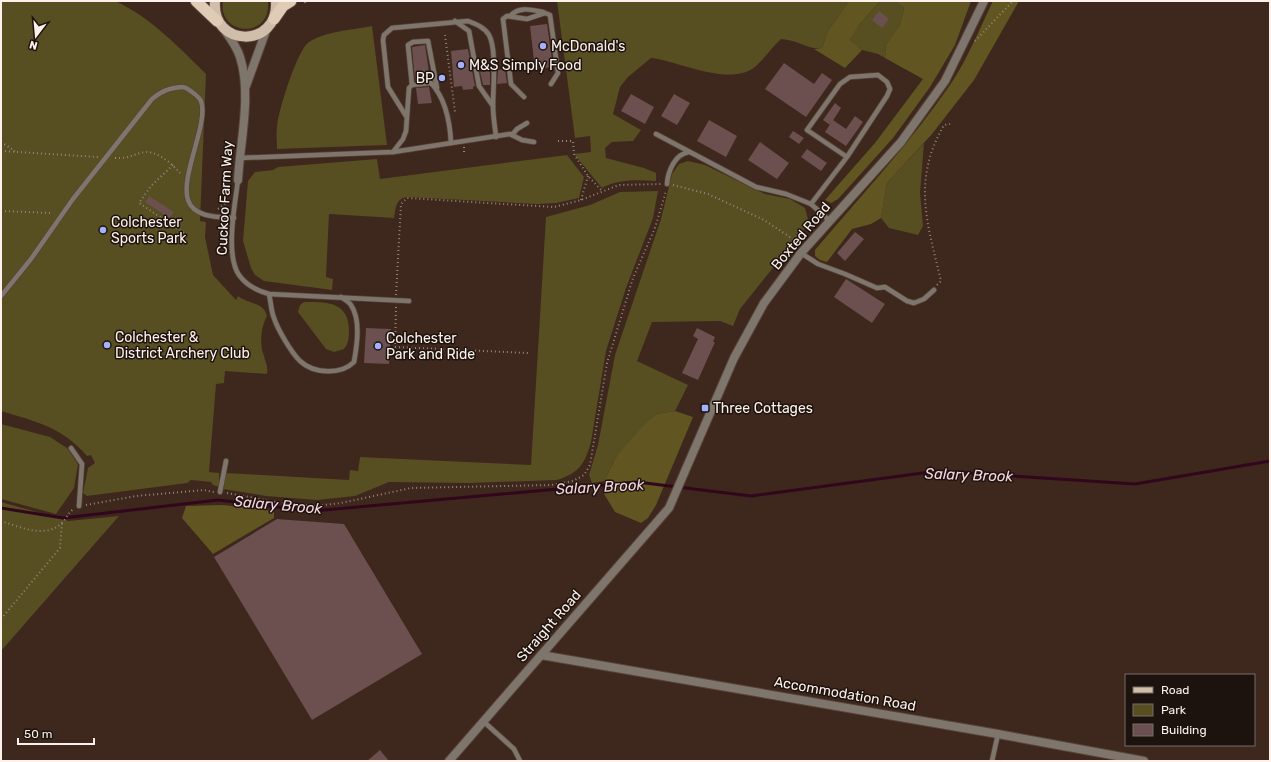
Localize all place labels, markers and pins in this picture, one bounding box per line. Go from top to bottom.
place label: McDonald's [551,38,625,55]
marker: McDonald's [538,41,548,51]
place label: M&S Simply Food [469,57,581,74]
marker: M&S Simply Food [456,60,466,70]
place label: BP [416,70,434,87]
marker: BP [437,73,447,83]
place label: Colchester Sports Park [111,214,187,247]
marker: Colchester Sports Park [98,225,108,235]
place label: Colchester & District Archery Club [115,329,250,362]
place label: Colchester Park and Ride [386,330,475,363]
marker: Colchester & District Archery Club [102,340,112,350]
marker: Colchester Park and Ride [373,341,383,351]
place label: Three Cottages [713,400,813,417]
marker: Three Cottages [700,403,710,413]

